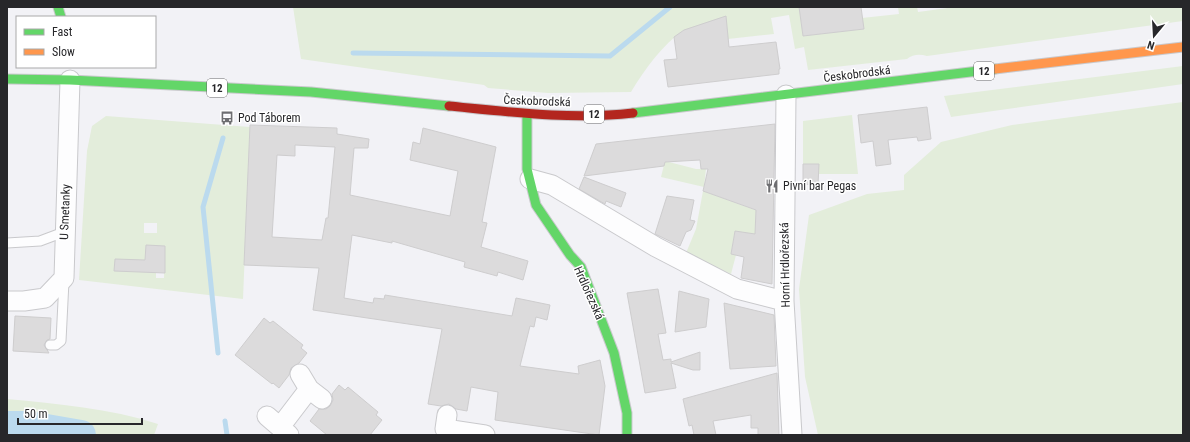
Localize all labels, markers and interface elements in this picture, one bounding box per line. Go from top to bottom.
legend [16,16,156,68]
north arrow [1134,16,1174,56]
text: Fast [52,25,73,39]
text: N [1146,38,1156,52]
text: Slow [52,45,75,59]
street label: Českobrodská [823,62,892,85]
road number: 12 [974,62,994,80]
road number: 12 [207,79,227,97]
street label: Českobrodská [503,92,571,109]
road number: 12 [584,105,604,123]
bus stop icon: Pod Táborem [219,110,235,126]
place label: Pod Táborem [238,111,301,125]
restaurant icon: Pivní bar Pegas [764,178,780,194]
place label: Pivní bar Pegas [783,179,856,193]
street label: U Smetanky [57,184,73,240]
street label: Horní Hrdlořezská [777,222,793,308]
street label: Hrdlořezská [571,264,607,322]
scale bar [18,400,142,426]
text: 50 m [24,407,48,421]

